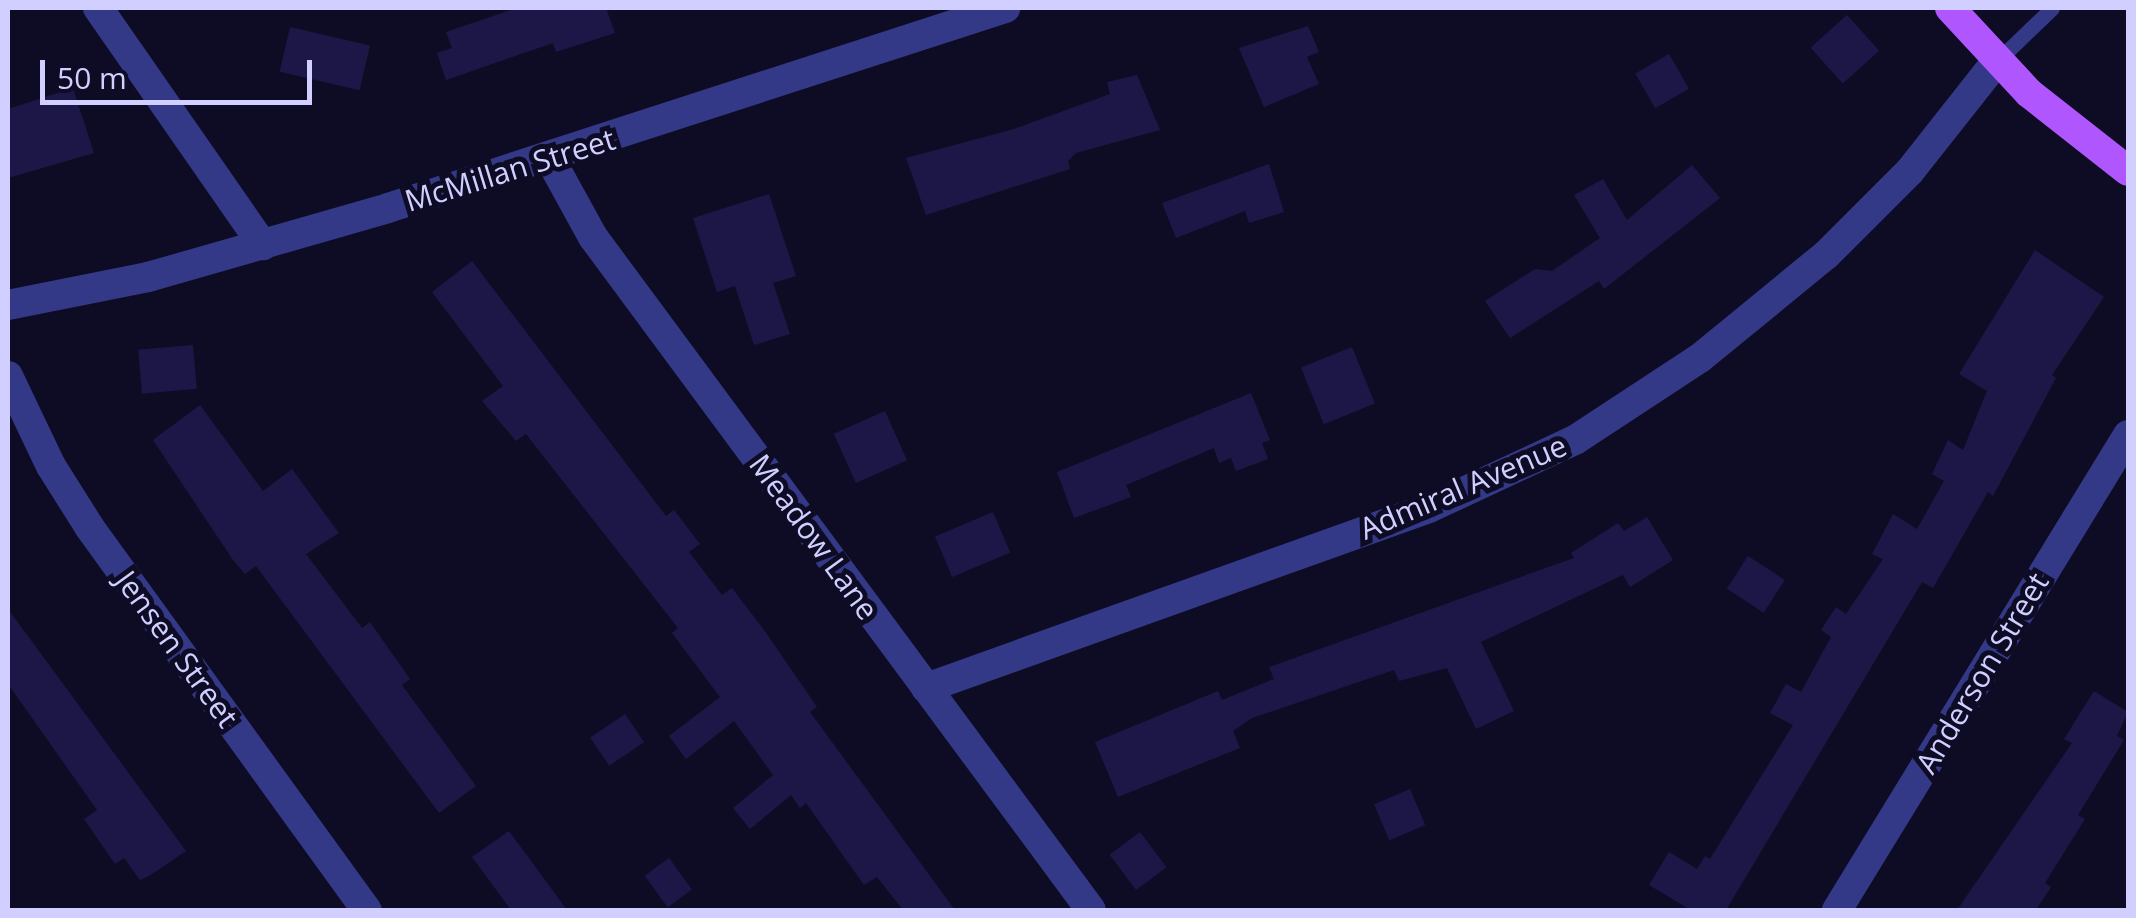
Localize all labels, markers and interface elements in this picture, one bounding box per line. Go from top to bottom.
scale bar [45,40,318,102]
text: 50 m [57,57,127,98]
street label: McMillan Street [401,121,619,219]
street label: Admiral Avenue [1354,427,1572,547]
street label: Meadow Lane [742,447,886,627]
street label: Jensen Street [108,564,246,734]
street label: Anderson Street [1908,566,2056,780]

